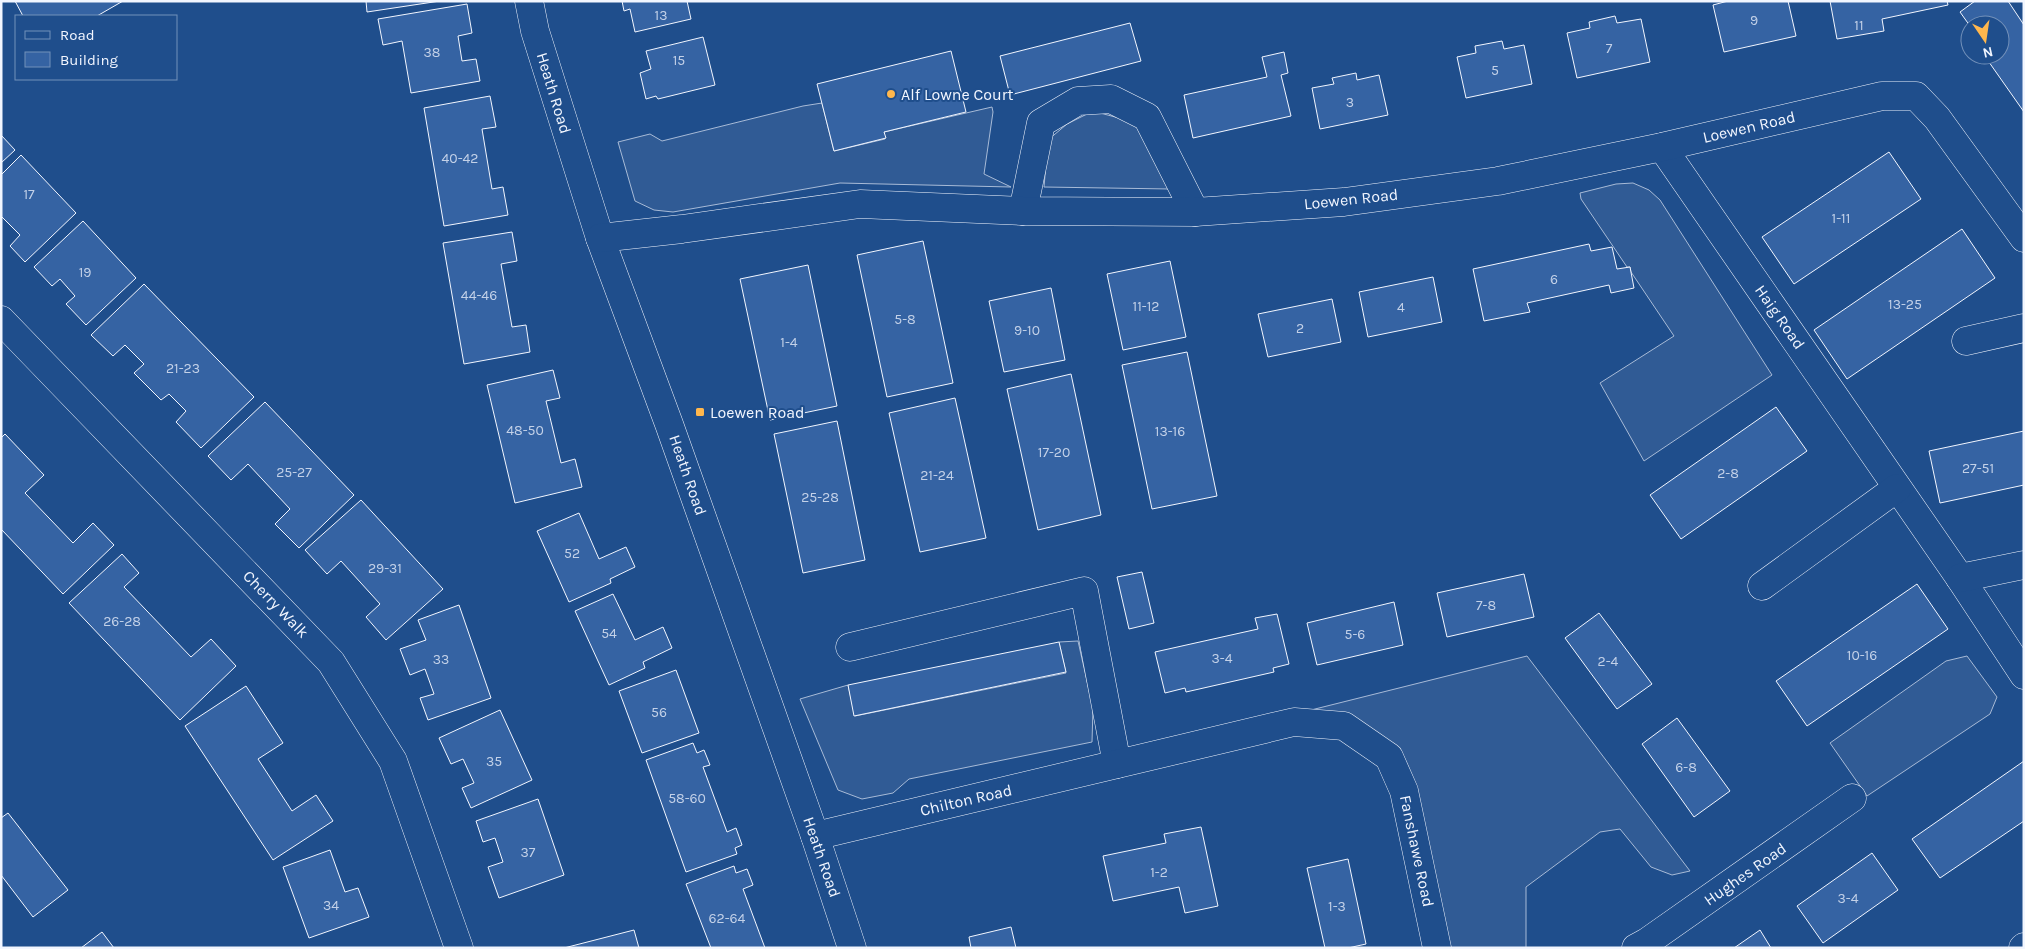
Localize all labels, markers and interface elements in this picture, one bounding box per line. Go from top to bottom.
house number: 13 [655,7,667,24]
house number: 9 [1750,12,1758,29]
legend [15,15,178,80]
north arrow [1960,15,2010,65]
house number: 11 [1854,17,1864,34]
text: Road [60,26,95,44]
house number: 7 [1606,40,1613,57]
text: N [1981,43,1995,62]
house number: 38 [424,44,440,61]
street label: Heath Road [533,50,575,136]
text: Building [60,51,118,69]
house number: 15 [673,52,685,69]
house number: 5 [1491,62,1499,79]
place label: Alf Lowne Court [901,85,1013,104]
marker: Alf Lowne Court [885,88,897,100]
house number: 3 [1346,94,1354,111]
street label: Loewen Road [1701,107,1797,147]
house number: 40-42 [442,150,478,167]
street label: Loewen Road [1303,185,1399,213]
house number: 17 [23,186,35,203]
house number: 1-11 [1832,210,1850,227]
house number: 19 [79,264,91,281]
house number: 6 [1550,271,1558,288]
street label: Haig Road [1751,281,1809,353]
house number: 44-46 [461,287,497,304]
house number: 13-25 [1888,296,1922,313]
house number: 11-12 [1133,298,1159,315]
house number: 4 [1397,299,1405,316]
house number: 5-8 [894,311,916,328]
house number: 2 [1296,320,1304,337]
house number: 9-10 [1014,322,1040,339]
house number: 1-4 [780,334,798,351]
house number: 21-23 [166,360,200,377]
place label: Loewen Road [710,403,805,422]
marker: Loewen Road [694,406,706,418]
house number: 48-50 [506,422,544,439]
house number: 13-16 [1155,423,1185,440]
street label: Heath Road [665,432,711,518]
house number: 17-20 [1038,444,1070,461]
house number: 27-51 [1962,460,1994,477]
house number: 25-27 [276,464,312,481]
house number: 2-8 [1717,465,1739,482]
house number: 21-24 [920,467,954,484]
house number: 25-28 [801,489,839,506]
house number: 52 [564,545,580,562]
house number: 29-31 [368,560,402,577]
street label: Cherry Walk [239,566,313,642]
house number: 7-8 [1476,597,1496,614]
house number: 26-28 [103,613,141,630]
house number: 54 [601,625,617,642]
house number: 5-6 [1345,626,1365,643]
house number: 10-16 [1847,647,1877,664]
house number: 3-4 [1212,650,1233,667]
house number: 33 [433,651,449,668]
house number: 2-4 [1598,653,1619,670]
house number: 56 [651,704,667,721]
house number: 35 [486,753,502,770]
house number: 6-8 [1675,759,1697,776]
street label: Chilton Road [918,780,1014,820]
house number: 58-60 [668,790,706,807]
street label: Fanshawe Road [1396,793,1438,909]
street label: Heath Road [799,814,845,900]
street label: Hughes Road [1700,839,1790,909]
house number: 37 [521,844,536,861]
house number: 1-2 [1150,864,1168,881]
house number: 3-4 [1838,890,1859,907]
house number: 34 [323,897,339,914]
house number: 1-3 [1328,898,1346,915]
house number: 62-64 [709,910,746,927]

